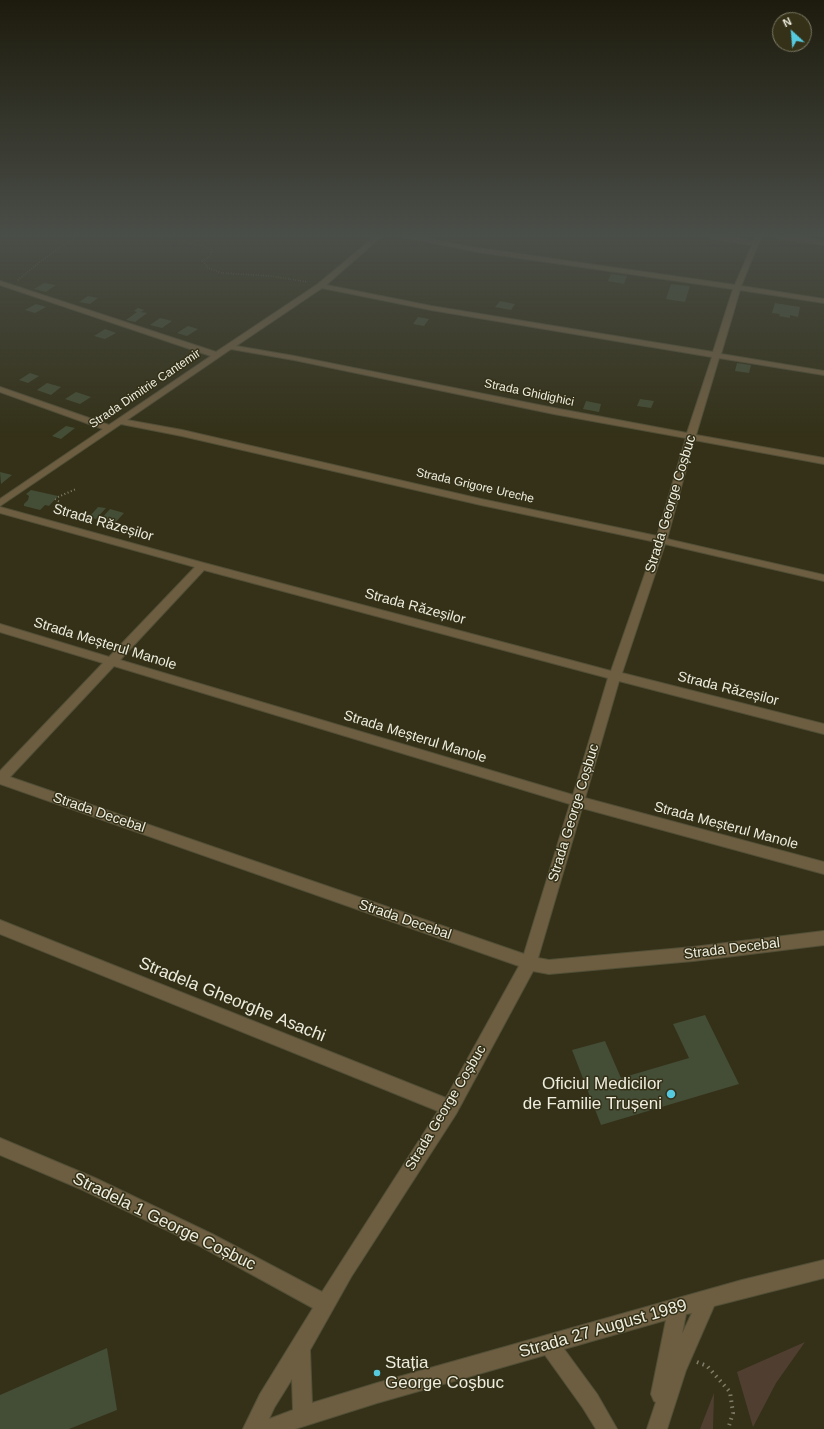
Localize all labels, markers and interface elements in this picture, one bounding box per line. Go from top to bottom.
north arrow [772,12,812,52]
text: N [781,15,793,29]
street label: Strada Dimitrie Cantemir [87,346,203,432]
street label: Strada Ghidighici [483,376,575,410]
street label: Strada George Coșbuc [642,433,700,575]
street label: Strada Grigore Ureche [415,465,535,507]
street label: Strada Răzeșilor [51,501,155,545]
street label: Strada Răzeșilor [363,585,467,629]
street label: Strada Meșterul Manole [31,614,179,674]
street label: Strada Răzeșilor [676,668,780,710]
street label: Strada Meșterul Manole [341,707,489,767]
street label: Strada George Coșbuc [545,742,603,884]
street label: Strada Decebal [51,789,147,837]
street label: Strada Meșterul Manole [652,799,800,853]
street label: Strada Decebal [357,896,453,944]
street label: Strada Decebal [683,935,781,963]
street label: Stradela Gheorghe Asachi [136,953,328,1047]
street label: Strada George Coșbuc [402,1042,490,1174]
place label: Oficiul Medicilor de Familie Trușeni [523,1074,662,1114]
marker: Oficiul Medicilor de Familie Trușeni [665,1088,677,1100]
street label: Stradela 1 George Coșbuc [69,1169,259,1275]
street label: Strada 27 August 1989 [517,1295,689,1363]
place label: Stația George Coşbuc [385,1353,504,1393]
marker: Stația George Coşbuc [372,1368,382,1378]

